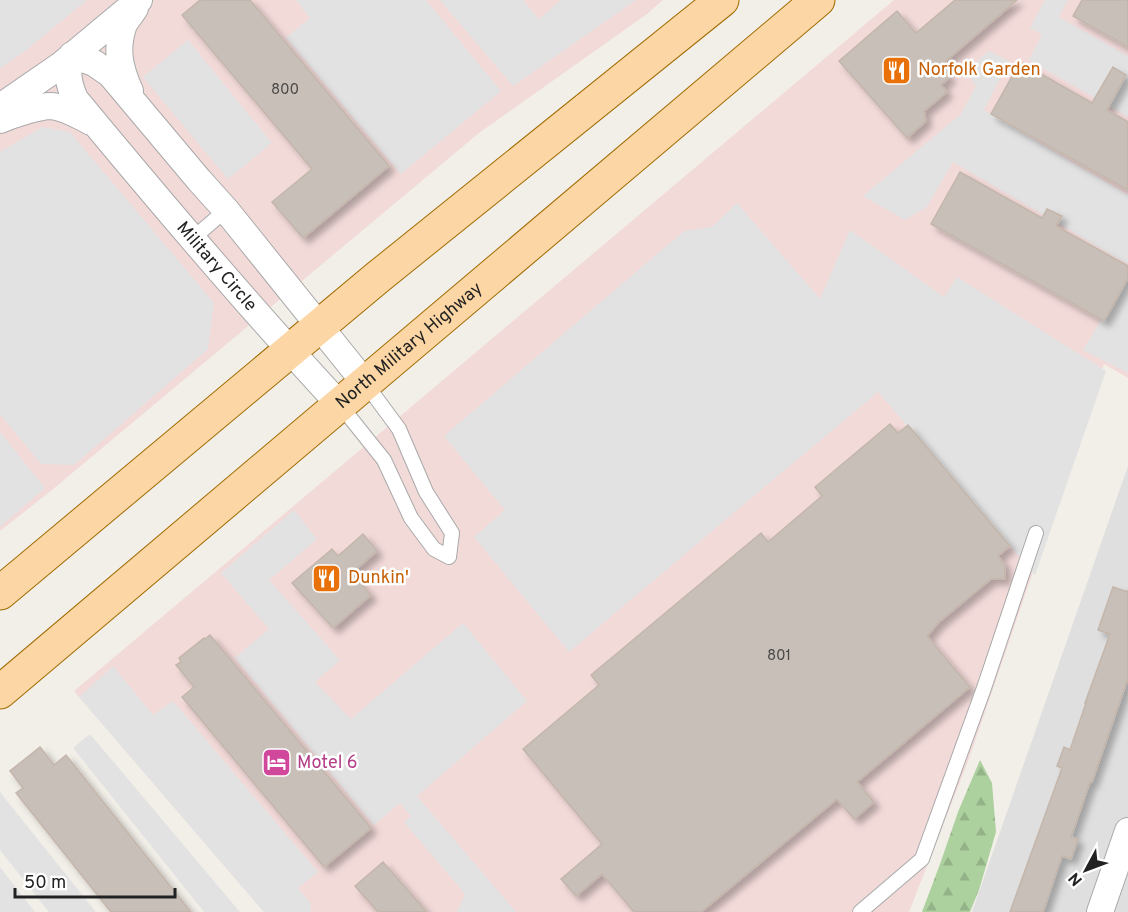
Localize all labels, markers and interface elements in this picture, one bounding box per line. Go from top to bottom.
restaurant icon: Norfolk Garden [881,54,913,86]
place label: Norfolk Garden [918,59,1041,82]
house number: 800 [271,81,299,100]
street label: Military Circle [171,217,261,317]
street label: North Military Highway [331,277,487,414]
restaurant icon: Dunkin' [311,562,343,594]
place label: Dunkin' [348,567,409,590]
house number: 801 [767,647,791,666]
hotel icon: Motel 6 [260,747,292,779]
place label: Motel 6 [297,752,357,775]
north arrow [1056,840,1116,900]
scale bar [15,861,176,899]
text: N [1065,868,1088,889]
text: 50 m [24,872,66,895]

